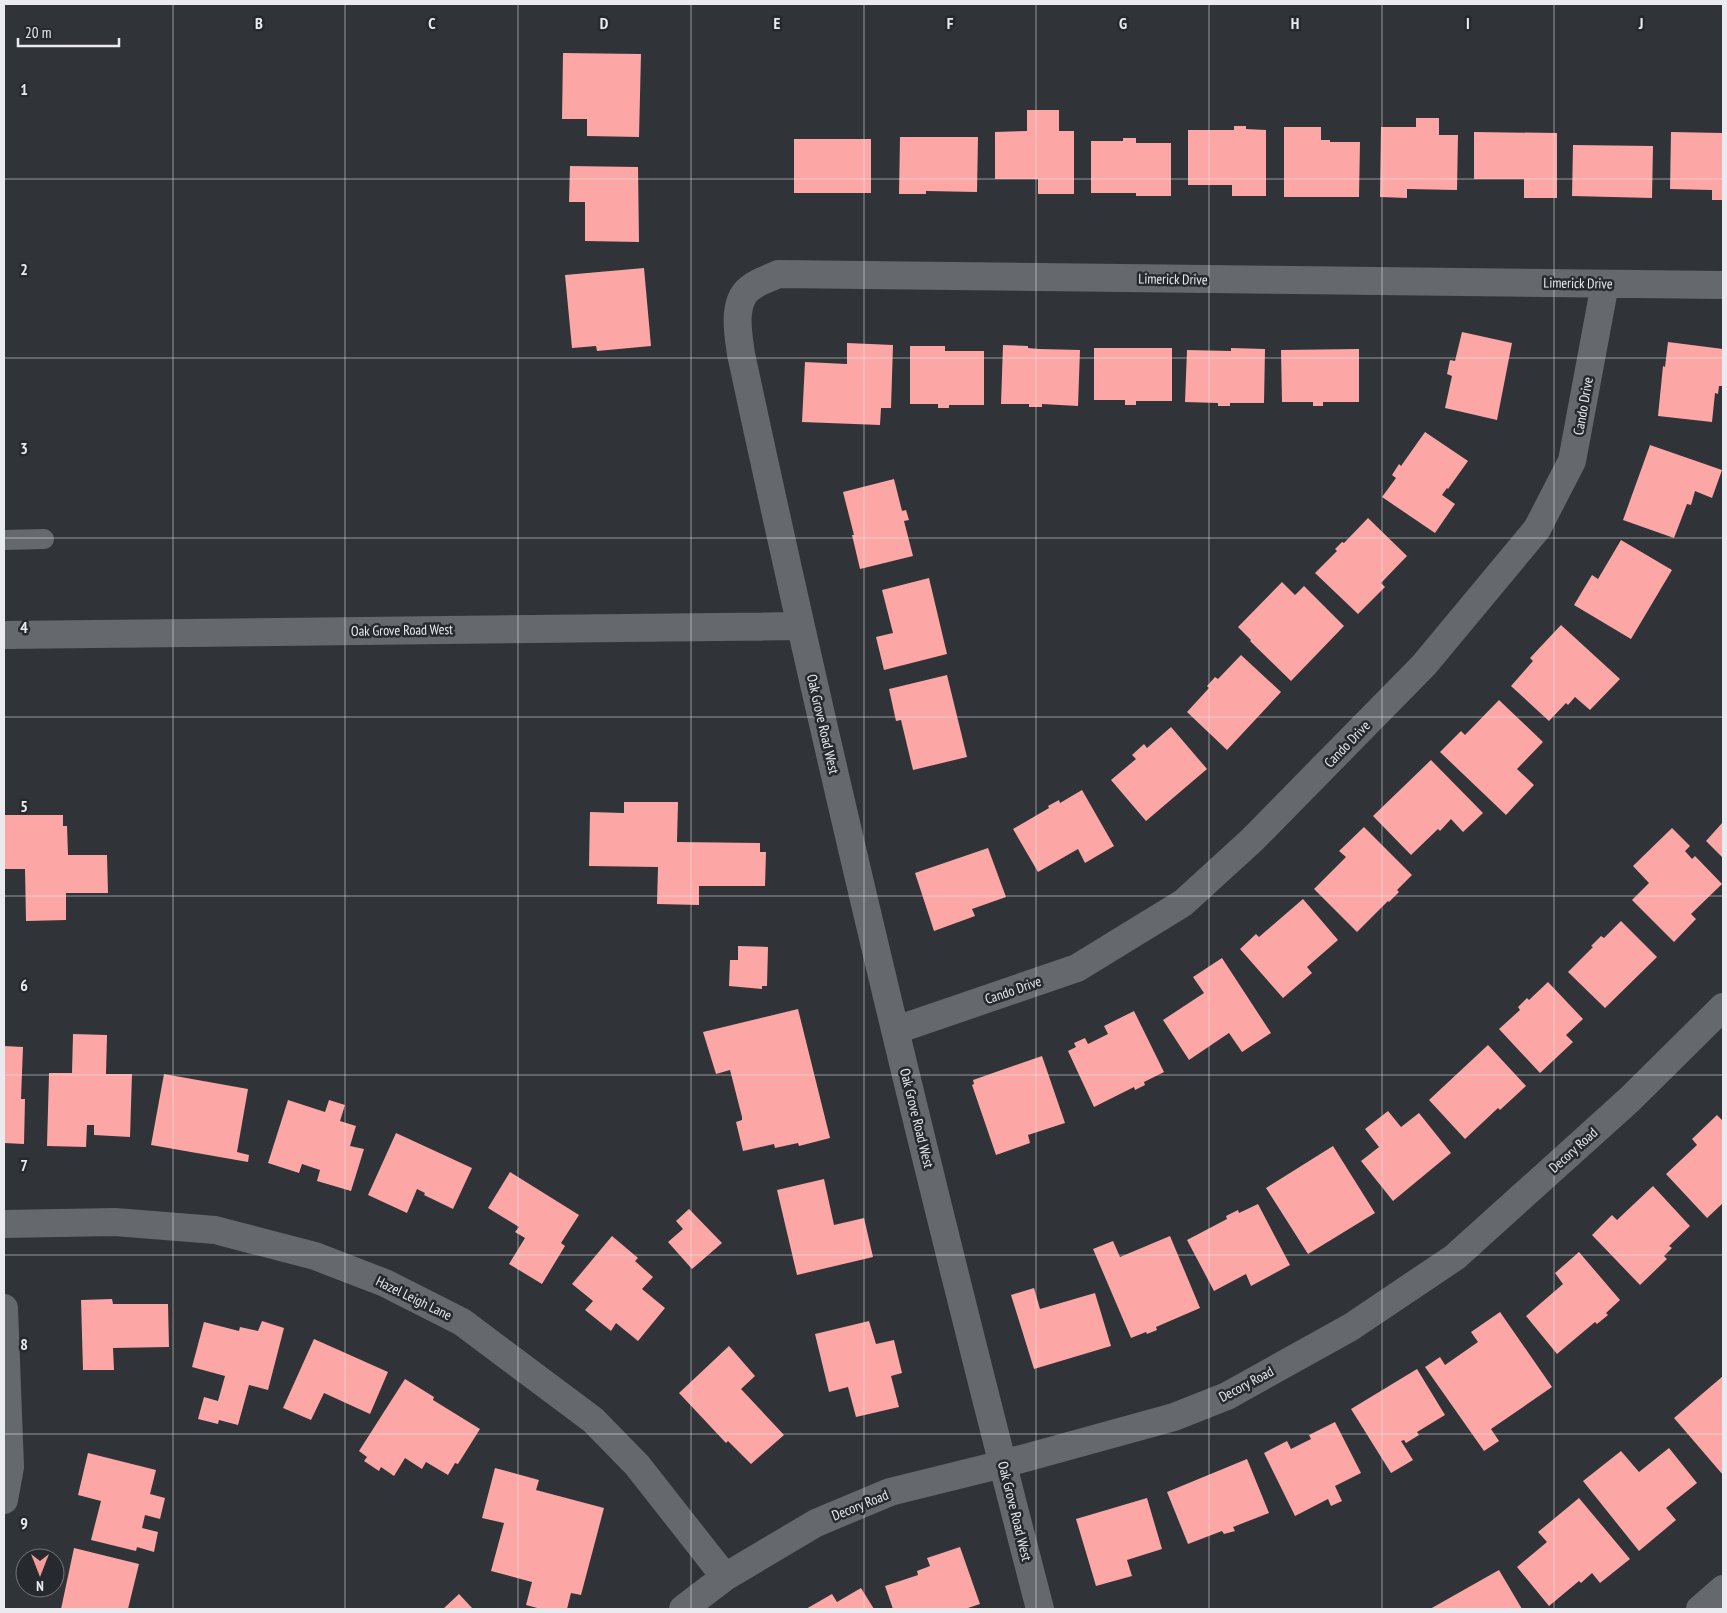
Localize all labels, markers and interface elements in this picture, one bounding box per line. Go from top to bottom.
text: B [255,13,263,33]
text: C [428,13,436,33]
text: D [600,13,609,33]
text: E [774,13,781,33]
text: F [947,13,954,33]
text: G [1119,13,1127,33]
text: H [1291,13,1299,33]
text: I [1466,13,1470,33]
text: J [1638,13,1643,33]
scale bar [18,15,119,47]
text: 20 m [25,23,51,42]
text: 1 [20,79,28,99]
text: 2 [20,259,28,279]
street label: Limerick Drive [1138,269,1208,289]
street label: Limerick Drive [1543,273,1613,293]
street label: Cando Drive [1569,375,1597,436]
text: 3 [20,438,28,458]
text: 4 [20,617,28,637]
street label: Oak Grove Road West [351,620,453,640]
street label: Oak Grove Road West [803,672,843,776]
street label: Cando Drive [1320,717,1374,771]
text: 5 [20,796,28,816]
street label: Cando Drive [982,972,1044,1008]
text: 6 [20,975,28,995]
street label: Oak Grove Road West [896,1066,938,1170]
street label: Decory Road [1545,1123,1601,1177]
text: 7 [20,1155,28,1175]
street label: Hazel Leigh Lane [373,1272,455,1324]
text: 8 [20,1334,28,1354]
street label: Decory Road [1216,1362,1276,1406]
street label: Oak Grove Road West [994,1459,1036,1563]
street label: Decory Road [829,1486,891,1524]
text: 9 [20,1513,28,1533]
north arrow [15,1548,65,1598]
text: N [36,1577,44,1595]

